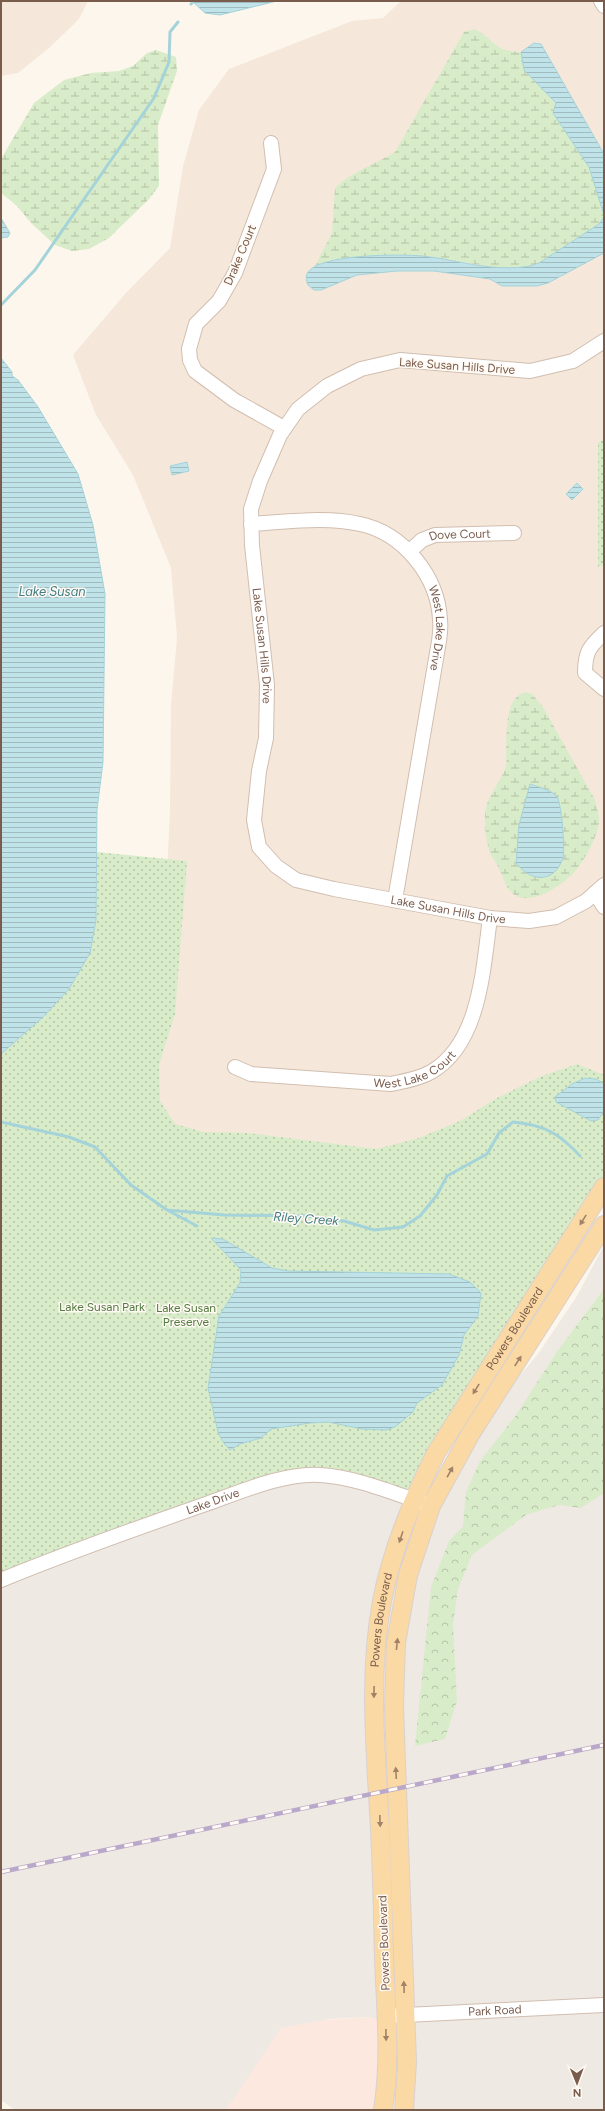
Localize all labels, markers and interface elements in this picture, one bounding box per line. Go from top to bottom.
street label: Drake Court [221,222,259,287]
street label: Lake Susan Hills Drive [398,355,516,377]
street label: Dove Court [427,527,491,544]
water label: Lake Susan [18,584,86,599]
street label: West Lake Drive [426,584,447,672]
street label: Lake Susan Hills Drive [250,587,274,704]
street label: Lake Susan Hills Drive [390,893,507,926]
street label: West Lake Court [373,1048,459,1091]
water label: Riley Creek [273,1209,340,1228]
one-way arrow [579,1215,587,1225]
street label: Powers Boulevard [483,1285,546,1373]
park label: Lake Susan Park [59,1300,145,1314]
park label: Lake Susan Preserve [156,1301,216,1329]
one-way arrow [514,1355,521,1367]
one-way arrow [473,1383,480,1395]
one-way arrow [446,1466,453,1478]
street label: Lake Drive [184,1485,242,1517]
one-way arrow [397,1531,403,1543]
street label: Powers Boulevard [368,1571,395,1668]
one-way arrow [393,1638,400,1650]
one-way arrow [371,1686,377,1699]
one-way arrow [393,1766,399,1779]
one-way arrow [376,1815,383,1827]
street label: Powers Boulevard [375,1895,393,1991]
one-way arrow [401,1981,408,1993]
street label: Park Road [468,2002,522,2019]
one-way arrow [383,2029,389,2042]
north arrow [557,2063,597,2103]
text: N [573,2086,582,2099]

